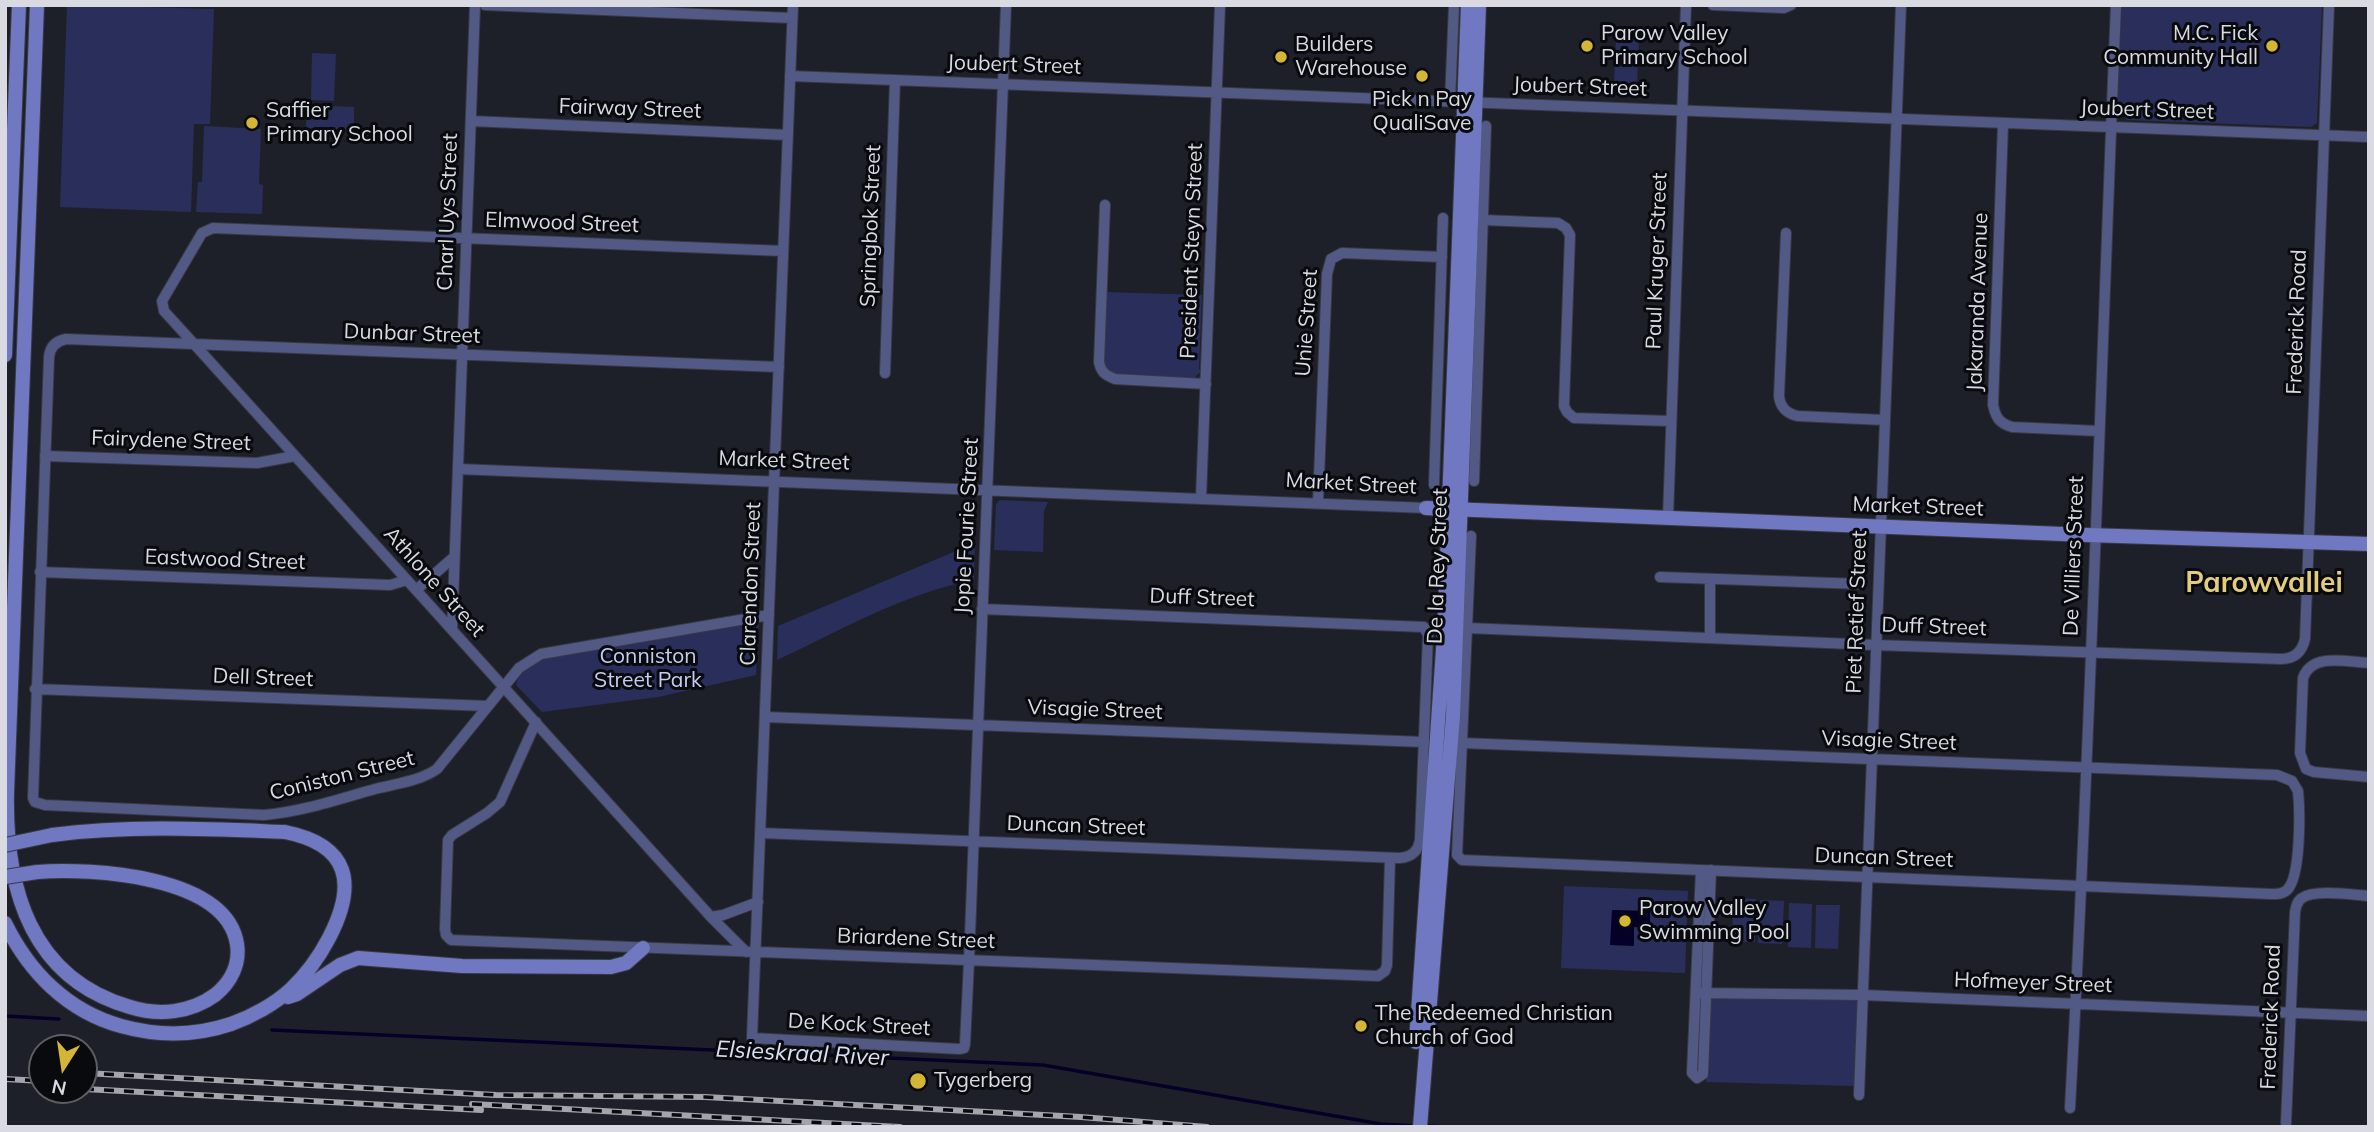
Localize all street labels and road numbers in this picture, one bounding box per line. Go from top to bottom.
street label: Joubert Street [947,50,1081,80]
street label: Joubert Street [1513,72,1647,102]
street label: Fairway Street [558,94,702,124]
street label: Joubert Street [2080,95,2214,125]
street label: Charl Uys Street [433,133,463,291]
street label: President Steyn Street [1176,143,1208,359]
street label: Springbok Street [856,144,886,308]
street label: Paul Kruger Street [1641,172,1673,350]
street label: Elmwood Street [485,208,639,238]
street label: Jakaranda Avenue [1962,212,1994,392]
street label: Frederick Road [2282,249,2312,395]
street label: Unie Street [1291,268,1323,378]
street label: Dunbar Street [343,319,481,349]
street label: Fairydene Street [91,426,251,456]
street label: Jopie Fourie Street [950,437,984,615]
street label: Market Street [718,446,850,476]
street label: Market Street [1285,468,1417,500]
street label: De Villiers Street [2059,476,2089,636]
street label: De la Rey Street [1423,488,1453,644]
street label: Market Street [1852,492,1984,522]
street label: Clarendon Street [736,502,766,666]
street label: Athlone Street [378,522,490,642]
street label: Piet Retief Street [1842,530,1872,694]
street label: Eastwood Street [144,545,306,575]
street label: Duff Street [1149,584,1255,612]
street label: Duff Street [1881,613,1987,641]
street label: Dell Street [212,664,314,692]
street label: Visagie Street [1027,695,1163,725]
street label: Visagie Street [1821,726,1957,756]
street label: Coniston Street [267,746,417,806]
street label: Duncan Street [1006,811,1146,841]
street label: Duncan Street [1814,843,1954,873]
street label: Briardene Street [836,924,996,954]
street label: Frederick Road [2256,944,2286,1090]
street label: Hofmeyer Street [1953,968,2113,998]
street label: De Kock Street [787,1009,931,1041]

